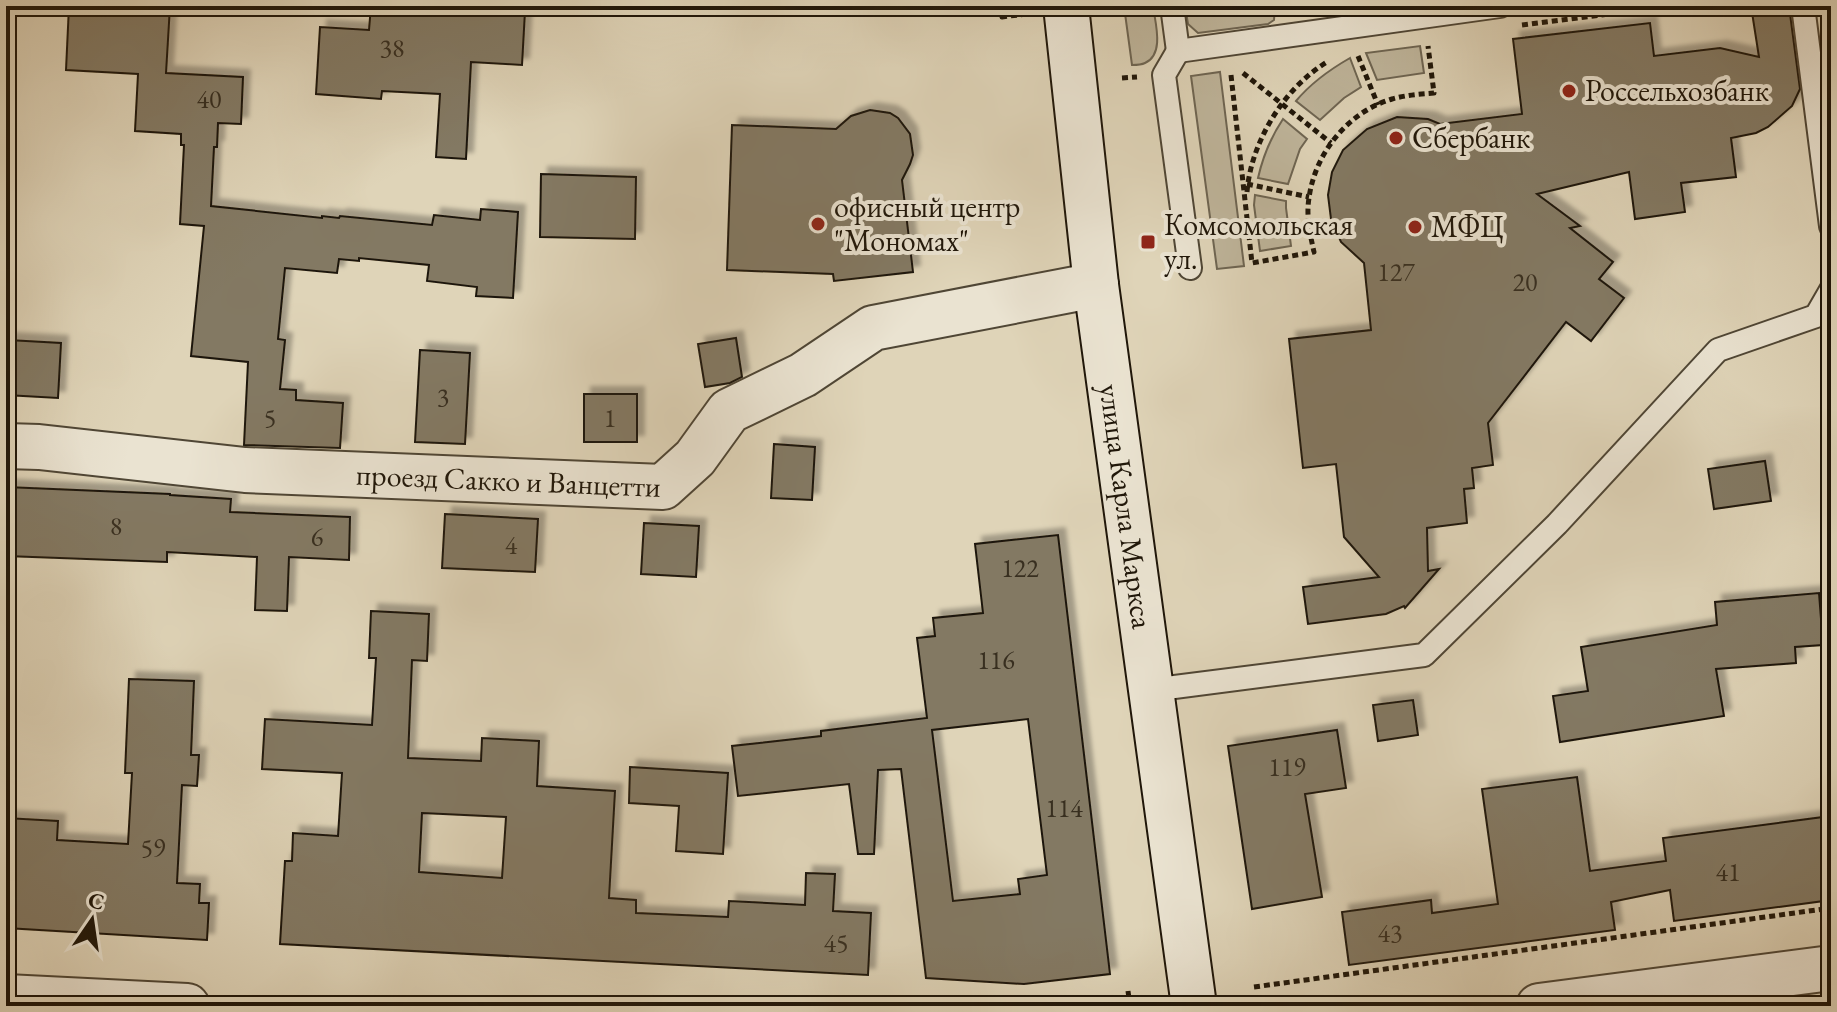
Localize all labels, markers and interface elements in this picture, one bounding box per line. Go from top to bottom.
house number: 38 [380,31,404,65]
place label: Россельхозбанк [1585,71,1769,110]
house number: 40 [197,82,221,116]
marker: Россельхозбанк [1560,82,1578,100]
place label: Сбербанк [1412,118,1530,157]
marker: Сбербанк [1387,129,1405,147]
place label: офисный центр "Мономах" [834,187,1020,260]
place label: Комсомольская ул. [1164,205,1353,278]
place label: МФЦ [1431,207,1503,246]
marker: офисный центр "Мономах" [809,215,827,233]
marker: МФЦ [1406,218,1424,236]
marker: Комсомольская ул. [1139,233,1157,251]
house number: 127 [1377,255,1415,289]
house number: 20 [1513,265,1537,299]
house number: 3 [437,380,449,414]
street label: улица Карла Маркса [1091,381,1163,631]
house number: 5 [264,401,276,435]
house number: 1 [604,401,616,435]
street label: проезд Сакко и Ванцетти [355,455,662,506]
house number: 8 [110,509,122,543]
house number: 6 [311,520,323,554]
house number: 4 [505,528,518,562]
house number: 122 [1001,551,1039,585]
house number: 116 [977,643,1015,677]
house number: 119 [1268,750,1306,784]
house number: 114 [1045,791,1083,825]
house number: 59 [141,831,166,865]
house number: 41 [1716,855,1740,889]
north arrow [52,880,132,960]
text: С [86,885,107,917]
house number: 43 [1378,916,1402,950]
house number: 45 [824,926,848,960]

